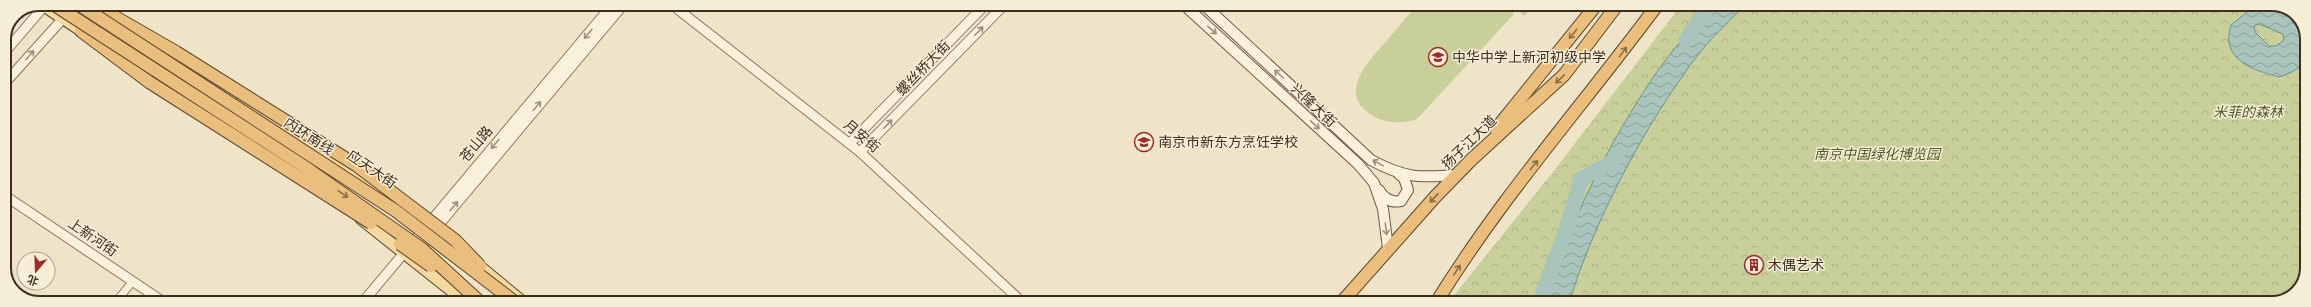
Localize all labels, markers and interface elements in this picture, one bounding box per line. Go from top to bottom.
one-way arrow [974,26,984,36]
one-way arrow [1207,26,1217,35]
one-way arrow [583,29,592,39]
one-way arrow [1568,29,1577,40]
street label: 螺丝桥大街 [893,37,953,99]
school or university icon: 中华中学上新河初级中学 [1427,46,1449,68]
one-way arrow [1619,47,1627,58]
place label: 中华中学上新河初级中学 [1452,49,1606,65]
one-way arrow [25,50,34,60]
one-way arrow [1275,70,1285,79]
one-way arrow [1555,74,1565,83]
street label: 兴隆大街 [1288,80,1340,130]
one-way arrow [533,101,542,112]
park label: 米菲的森林 [2213,104,2285,120]
street label: 扬子江大道 [1438,112,1500,172]
street label: 内环南线 [281,114,337,158]
street label: 月安街 [841,116,883,156]
one-way arrow [883,119,893,129]
one-way arrow [1310,121,1320,130]
street label: 苍山路 [456,123,496,165]
school or university icon: 南京市新东方烹饪学校 [1133,131,1155,153]
place label: 南京市新东方烹饪学校 [1158,134,1298,150]
one-way arrow [490,139,499,149]
park label: 南京中国绿化博览园 [1814,146,1942,162]
street label: 应天大街 [344,147,400,191]
one-way arrow [1372,159,1384,167]
one-way arrow [1529,160,1538,171]
one-way arrow [338,190,349,198]
one-way arrow [1429,193,1439,203]
one-way arrow [449,200,458,211]
street label: 上新河街 [65,215,121,259]
one-way arrow [1382,222,1390,235]
north arrow [16,251,56,291]
building icon: 木偶艺术 [1743,254,1765,276]
place label: 木偶艺术 [1768,257,1824,273]
one-way arrow [1453,264,1461,276]
text: 北 [26,273,40,288]

